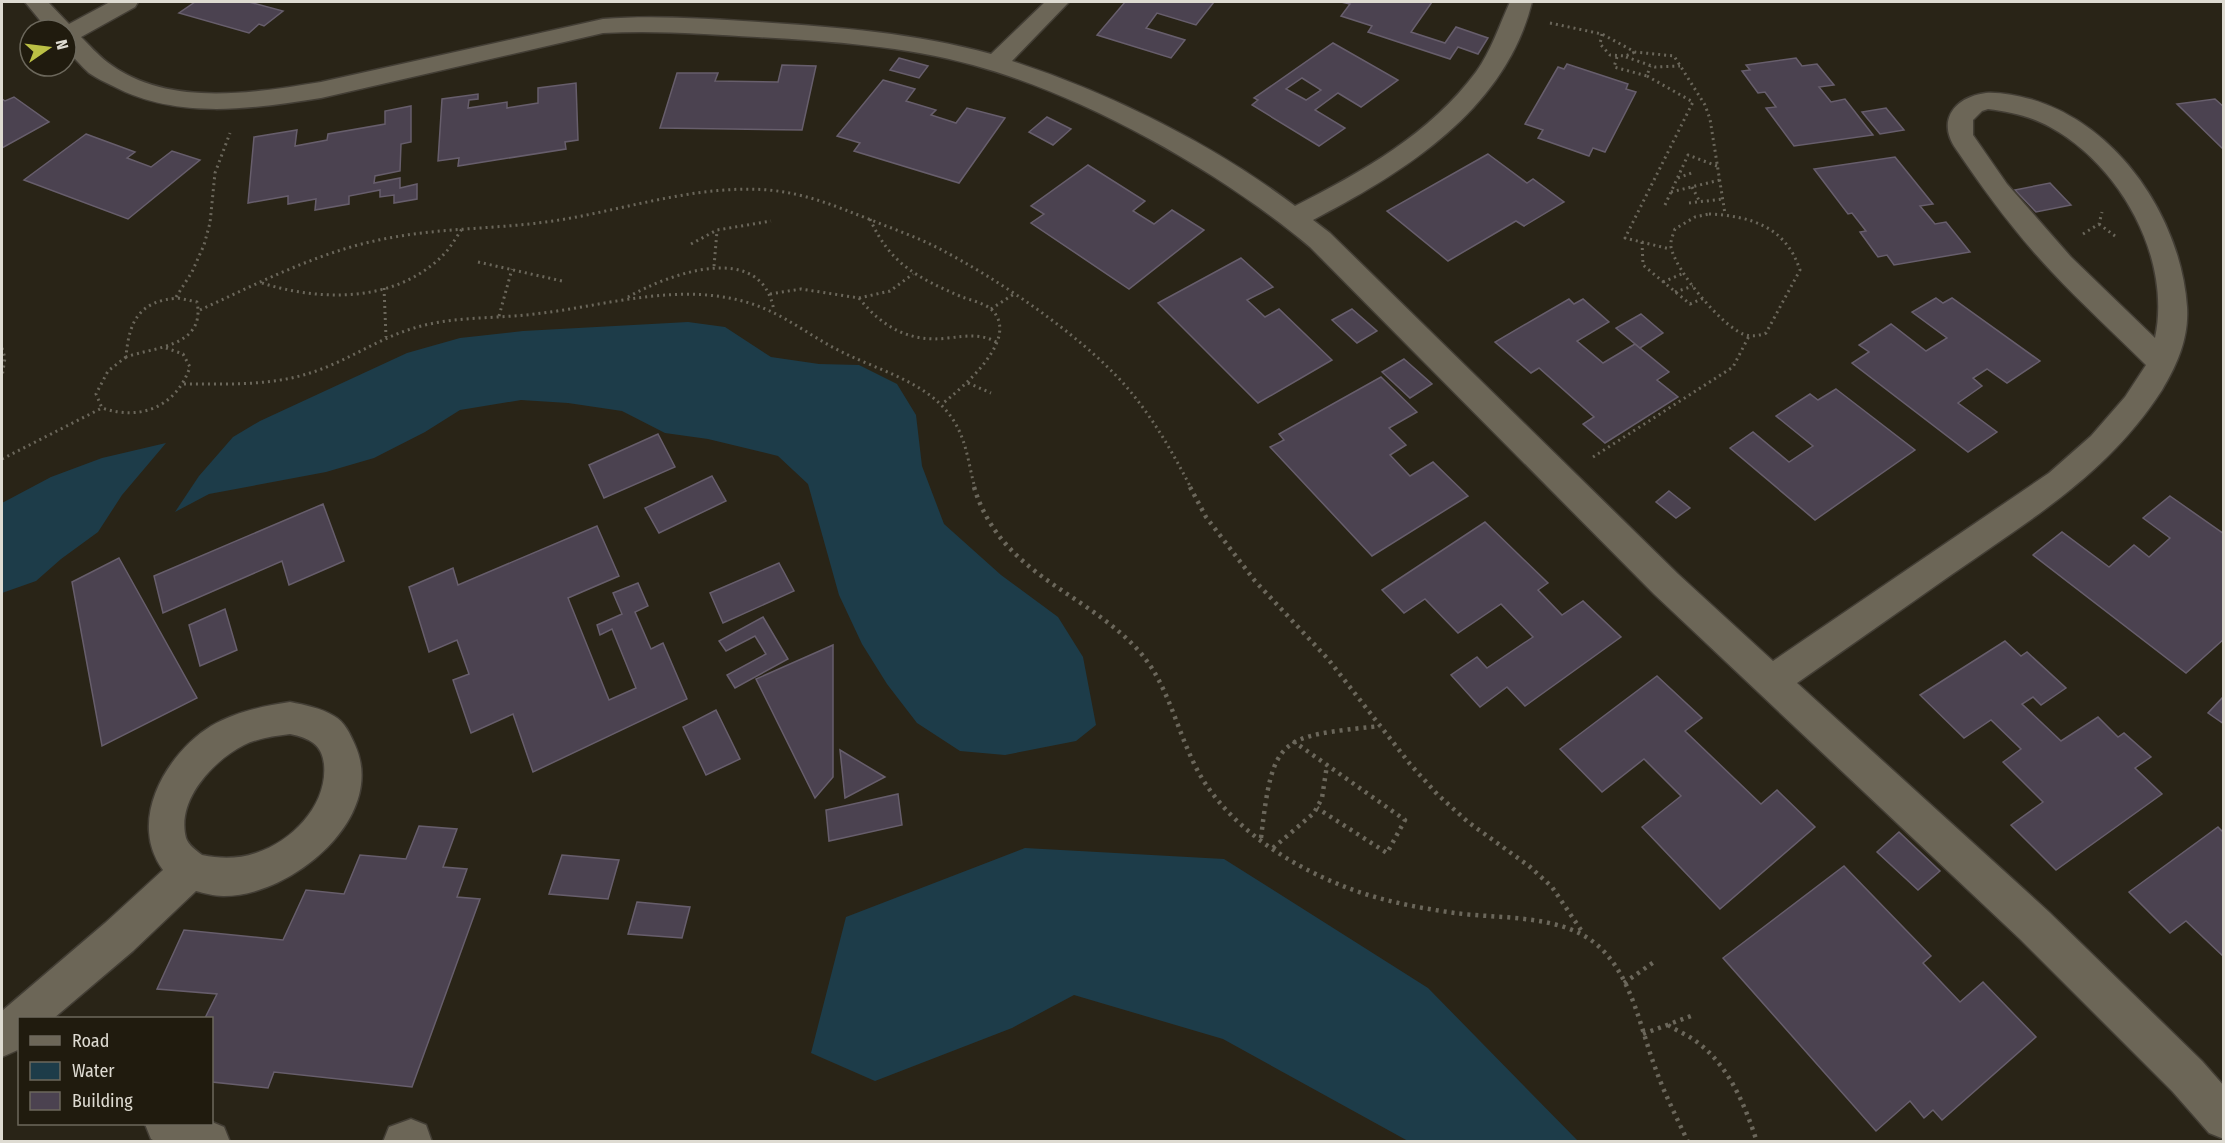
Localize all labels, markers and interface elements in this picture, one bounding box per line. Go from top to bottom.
north arrow [18,18,78,78]
text: N [52,38,72,51]
legend [18,1017,213,1125]
text: Road [72,1030,109,1052]
text: Water [72,1060,115,1082]
text: Building [72,1090,133,1112]

